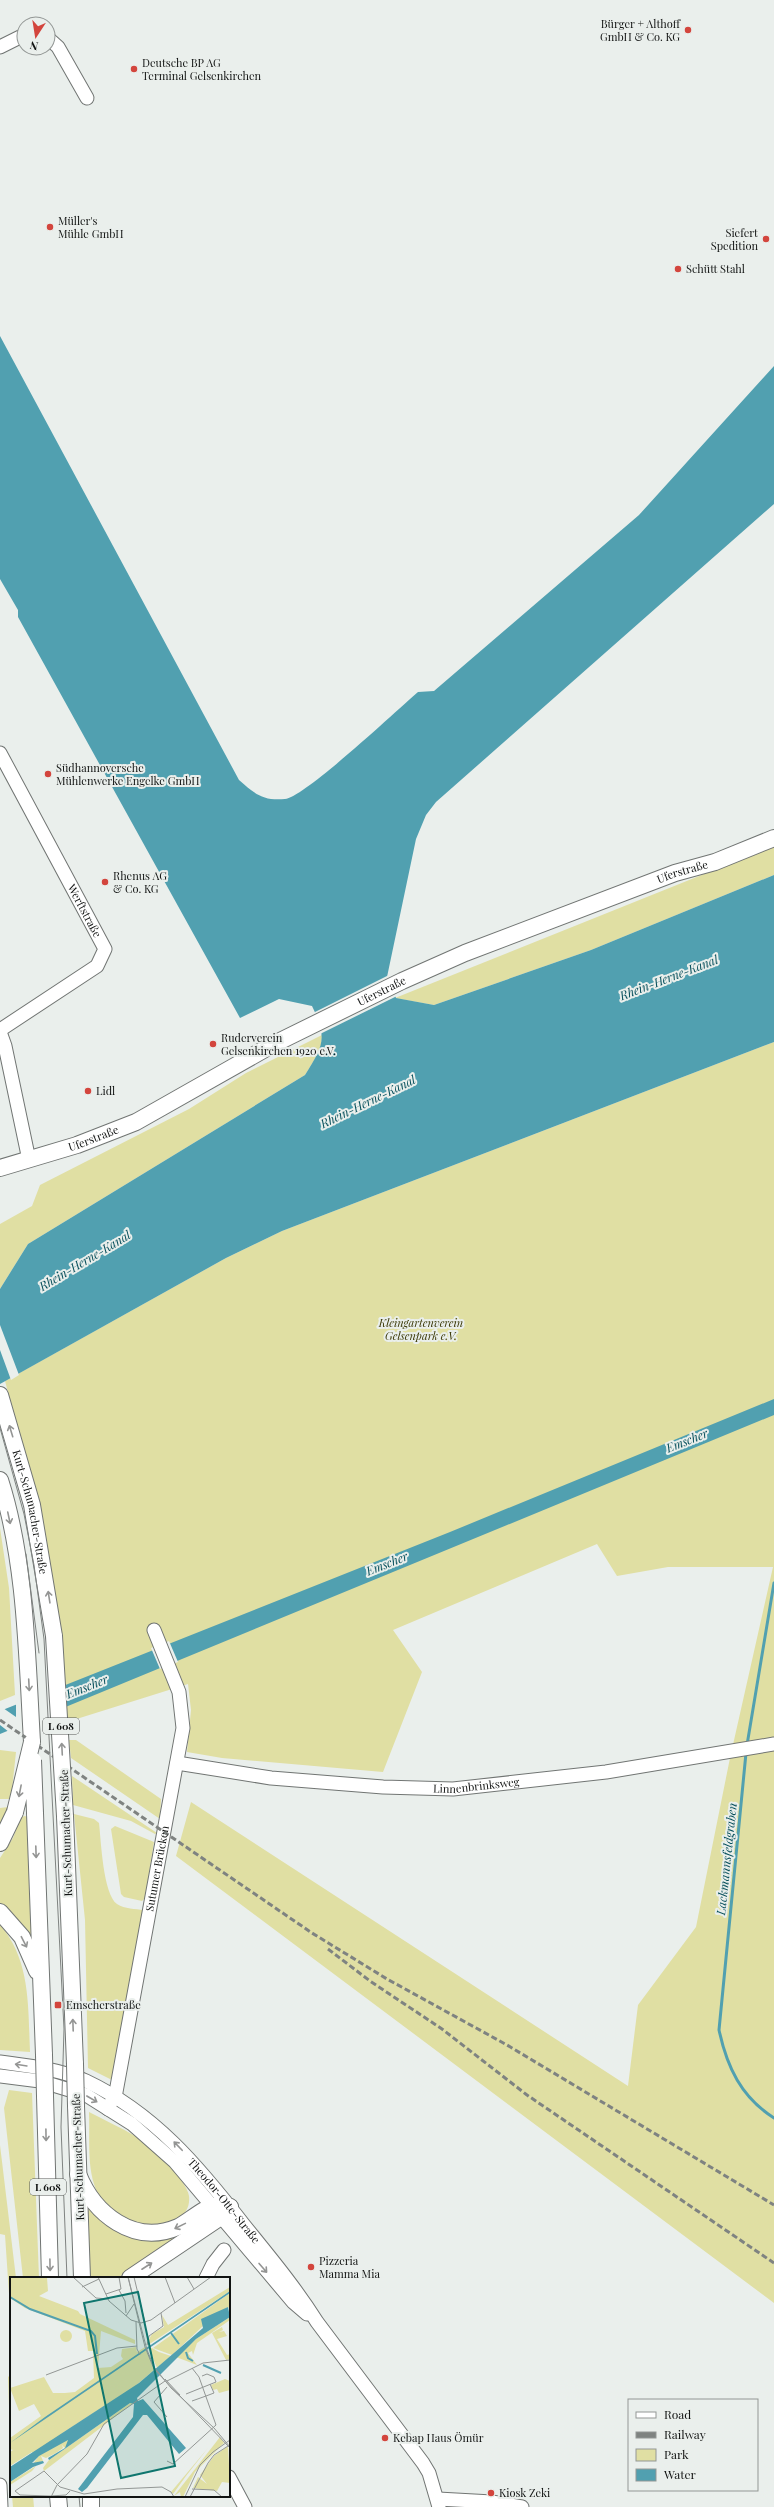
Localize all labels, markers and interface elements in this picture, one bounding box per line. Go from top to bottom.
north arrow [16,16,56,56]
place label: Bürger + Althoff GmbH & Co. KG [600,16,681,44]
marker: Bürger + Althoff GmbH & Co. KG [683,25,693,35]
text: N [28,38,39,54]
place label: Deutsche BP AG Terminal Gelsenkirchen [142,55,262,83]
marker: Deutsche BP AG Terminal Gelsenkirchen [129,64,139,74]
place label: Müller's Mühle GmbH [58,213,123,241]
marker: Müller's Mühle GmbH [45,222,55,232]
place label: Siefert Spedition [711,225,758,253]
marker: Siefert Spedition [761,234,771,244]
place label: Schütt Stahl [686,261,745,276]
marker: Schütt Stahl [673,264,683,274]
place label: Südhannoversche Mühlenwerke Engelke GmbH [56,760,199,788]
marker: Südhannoversche Mühlenwerke Engelke GmbH [43,769,53,779]
street label: Uferstraße [655,856,710,886]
place label: Rhenus AG & Co. KG [113,868,167,896]
marker: Rhenus AG & Co. KG [100,877,110,887]
street label: Werftstraße [64,880,106,940]
water label: Rhein-Herne-Kanal [616,951,721,1004]
street label: Uferstraße [354,972,408,1009]
place label: Ruderverein Gelsenkirchen 1920 e.V. [221,1030,336,1058]
marker: Ruderverein Gelsenkirchen 1920 e.V. [208,1039,218,1049]
water label: Rhein-Herne-Kanal [316,1071,418,1132]
place label: Lidl [96,1083,115,1098]
marker: Lidl [83,1086,93,1096]
street label: Uferstraße [66,1121,121,1154]
water label: Rhein-Herne-Kanal [35,1226,134,1294]
park label: Kleingartenverein Gelsenpark e.V. [378,1315,463,1343]
water label: Emscher [663,1424,711,1456]
one-way arrow [7,1426,15,1438]
street label: Kurt-Schumacher-Straße [9,1448,52,1576]
one-way arrow [5,1511,13,1524]
water label: Emscher [363,1547,411,1579]
one-way arrow [45,1591,53,1604]
water label: Emscher [63,1670,111,1702]
one-way arrow [25,1678,33,1691]
road number: L 608 [43,1718,79,1734]
one-way arrow [59,1743,66,1756]
street label: Kurt-Schumacher-Straße [56,1769,75,1897]
street label: Linnenbrinksweg [433,1774,520,1796]
one-way arrow [16,1784,24,1797]
water label: Lackmannsfeldgraben [712,1802,740,1917]
street label: Sutumer Brücken [141,1824,172,1913]
one-way arrow [33,1845,40,1858]
one-way arrow [21,1936,28,1948]
place label: Emscherstraße [66,1997,141,2012]
marker: Emscherstraße [53,2000,63,2010]
one-way arrow [70,2019,77,2032]
one-way arrow [15,2061,28,2069]
street label: Kurt-Schumacher-Straße [68,2093,87,2221]
one-way arrow [86,2095,98,2103]
one-way arrow [42,2128,50,2141]
one-way arrow [173,2141,183,2151]
street label: Theodor-Otte-Straße [185,2155,264,2247]
road number: L 608 [30,2179,66,2195]
one-way arrow [174,2223,186,2230]
place label: Pizzeria Mamma Mia [319,2253,380,2281]
one-way arrow [46,2258,53,2271]
one-way arrow [141,2262,152,2270]
one-way arrow [259,2262,268,2273]
marker: Pizzeria Mamma Mia [306,2262,316,2272]
inset map [10,2277,230,2497]
legend [628,2399,758,2491]
text: Road [664,2406,691,2422]
text: Railway [664,2426,706,2442]
place label: Kebap Haus Ömür [393,2430,484,2445]
marker: Kebap Haus Ömür [380,2433,390,2443]
text: Park [664,2446,689,2462]
text: Water [663,2466,697,2482]
place label: Kiosk Zeki [499,2485,550,2500]
marker: Kiosk Zeki [486,2488,496,2498]

